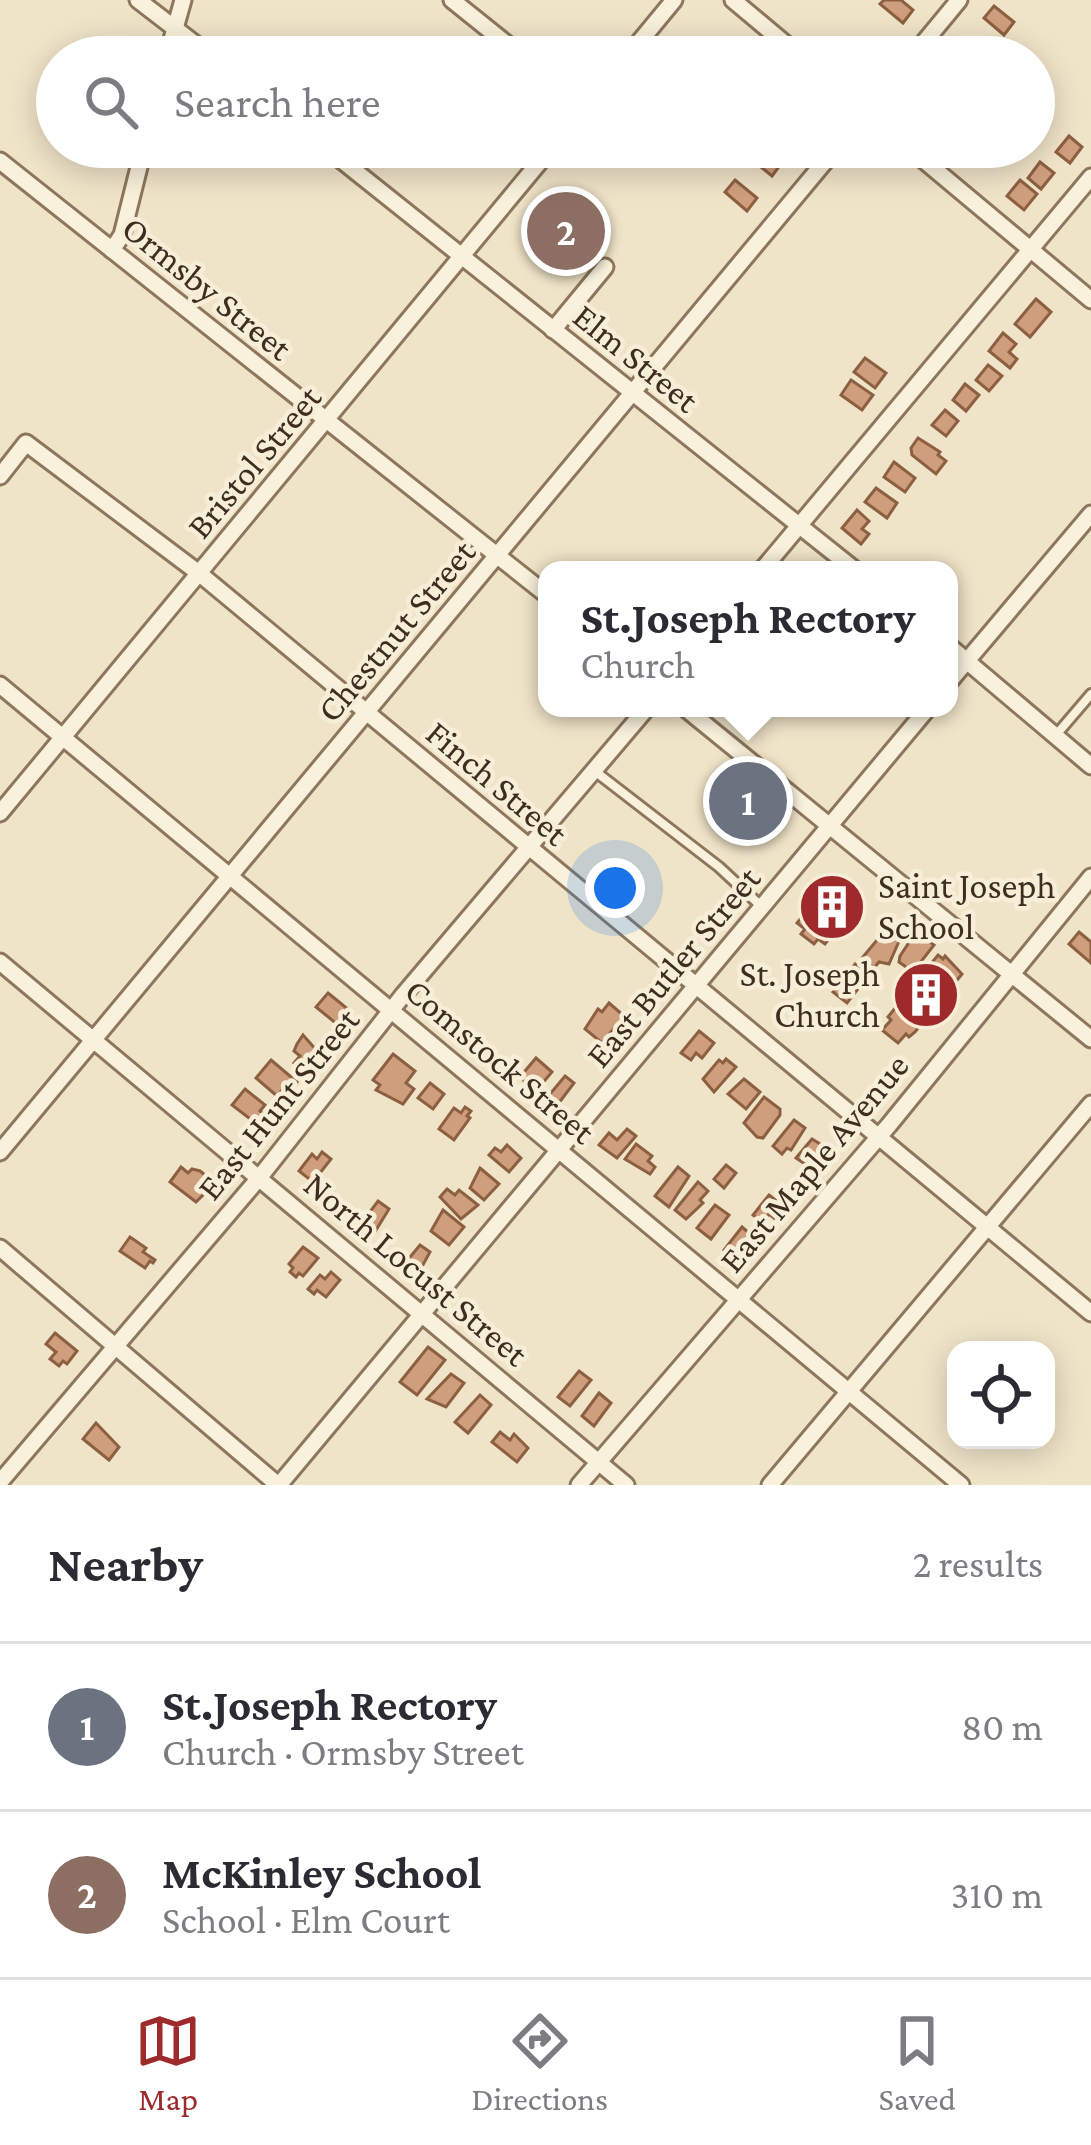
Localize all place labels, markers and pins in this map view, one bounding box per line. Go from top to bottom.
pin: 2 [527,186,605,276]
pin: 1 [709,756,787,846]
place label: Saint Joseph School [878,866,1056,947]
building icon: Saint Joseph School [797,872,867,942]
place label: St. Joseph Church [740,954,880,1035]
building icon: St. Joseph Church [891,960,961,1030]

